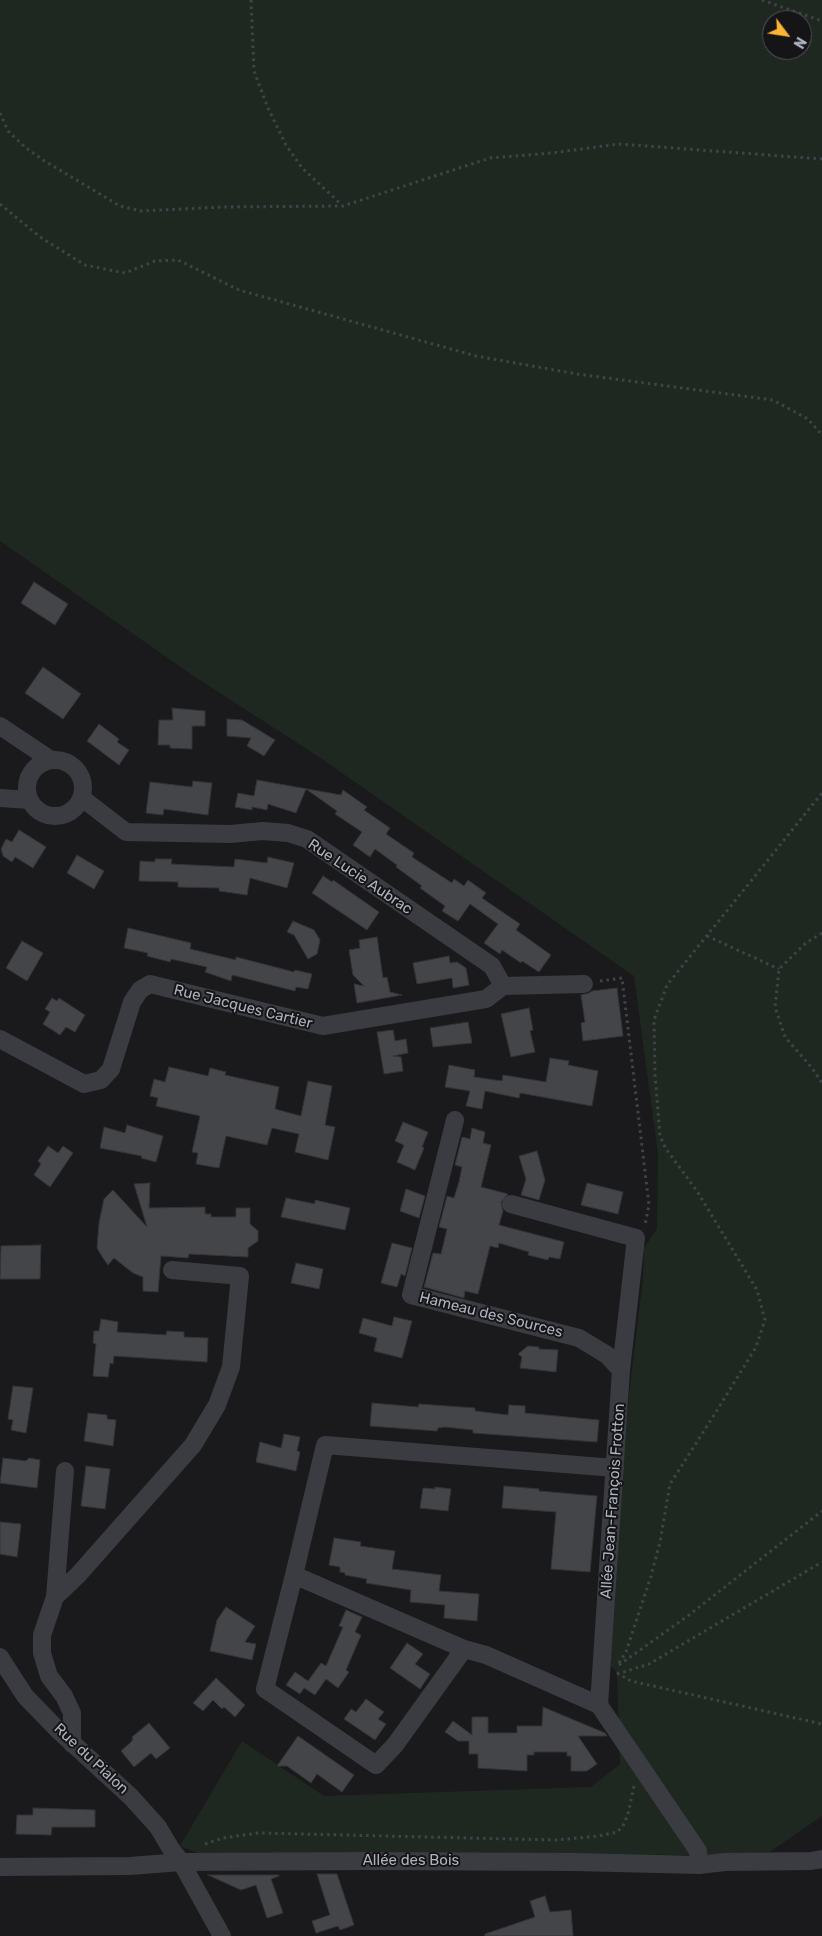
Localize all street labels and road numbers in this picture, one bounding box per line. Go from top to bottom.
street label: Rue Lucie Aubrac [304,835,416,919]
street label: Rue Jacques Cartier [172,981,314,1033]
street label: Hameau des Sources [417,1288,565,1342]
street label: Allée Jean-François Frotton [597,1403,629,1599]
street label: Rue du Pialon [50,1720,132,1798]
street label: Allée des Bois [363,1852,459,1870]

